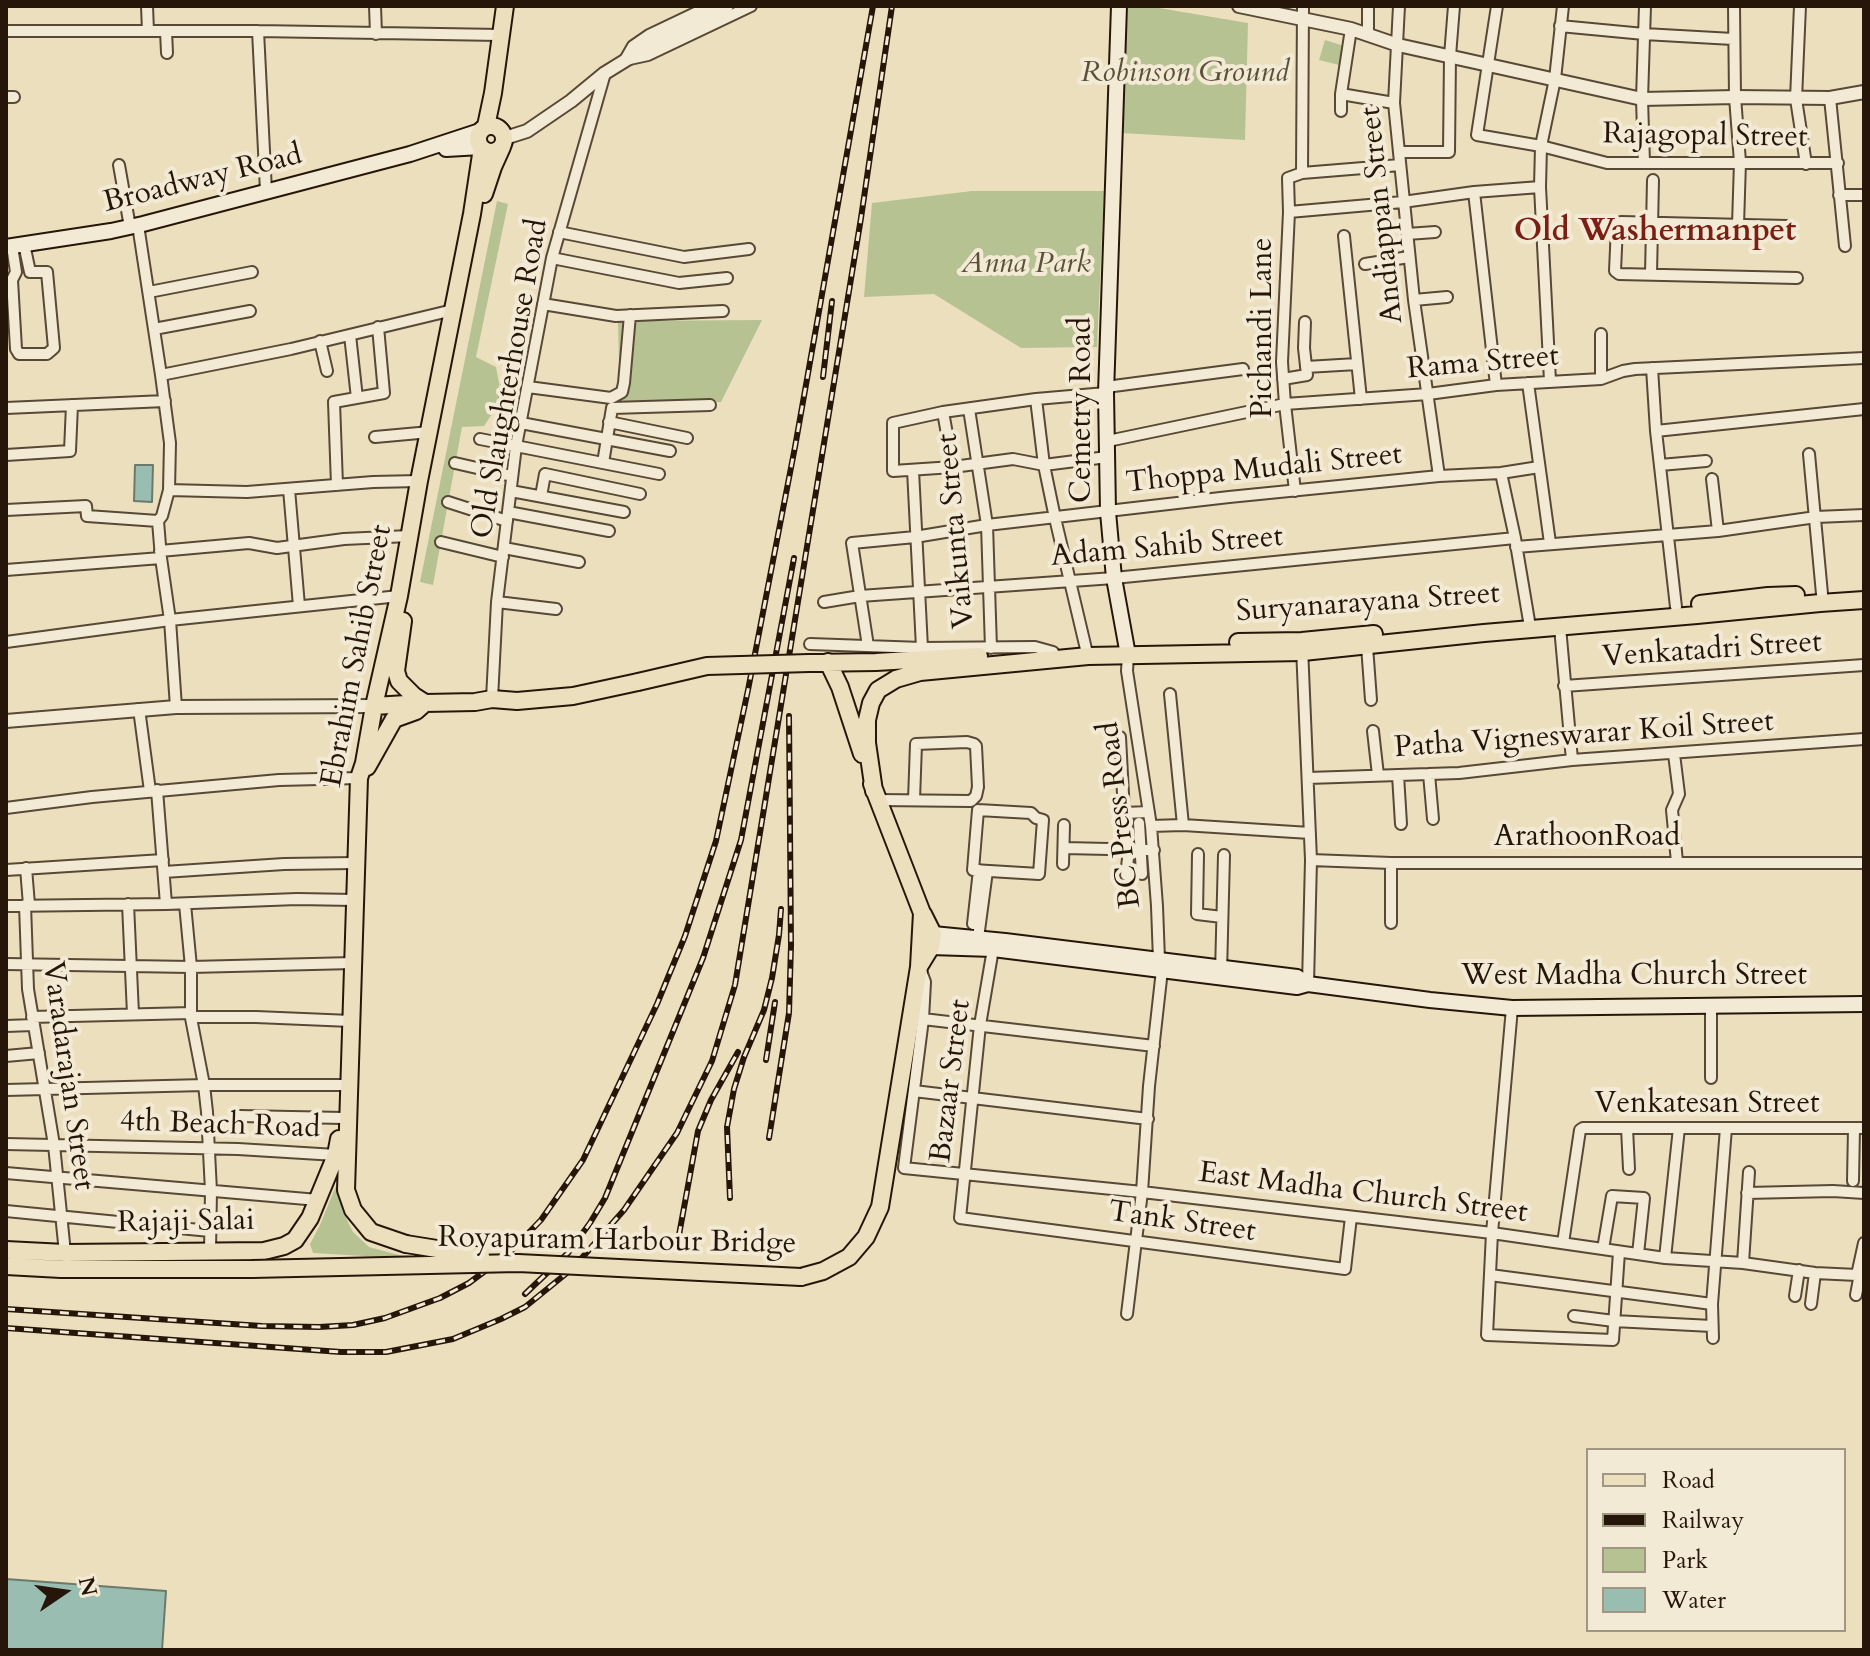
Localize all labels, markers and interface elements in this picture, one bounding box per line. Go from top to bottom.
park label: Robinson Ground [1081,56,1289,92]
street label: Andiappan Street [1354,105,1412,325]
street label: Rajagopal Street [1602,117,1808,157]
street label: Broadway Road [100,138,306,222]
district label: Old Washermanpet [1514,214,1796,252]
street label: Old Slaughterhouse Road [465,216,557,542]
street label: Pichandi Lane [1246,238,1282,418]
park label: Anna Park [961,247,1091,283]
street label: Cemetry Road [1065,317,1101,503]
street label: Rama Street [1406,339,1560,389]
street label: Vaikunta Street [931,432,983,630]
street label: Thoppa Mudali Street [1124,438,1404,502]
street label: Adam Sahib Street [1049,520,1285,576]
street label: Ebrahim Sahib Street [315,522,401,790]
street label: Suryanarayana Street [1235,577,1501,631]
street label: Venkatadri Street [1601,625,1823,677]
street label: Patha Vigneswarar Koil Street [1393,705,1775,767]
street label: BC Press Road [1092,720,1150,910]
street label: ArathoonRoad [1494,820,1680,856]
street label: Varadarajan Street [33,959,101,1193]
street label: West Madha Church Street [1461,959,1807,995]
street label: Bazaar Street [924,997,980,1165]
street label: Venkatesan Street [1594,1087,1820,1123]
street label: 4th Beach Road [119,1105,321,1147]
street label: East Madha Church Street [1197,1156,1529,1232]
street label: Tank Street [1106,1195,1258,1251]
street label: Rajaji Salai [117,1204,255,1242]
street label: Royapuram Harbour Bridge [437,1221,797,1263]
legend [1586,1448,1846,1632]
text: Road [1662,1464,1715,1497]
text: Railway [1662,1504,1744,1537]
text: Park [1662,1544,1708,1577]
north arrow [24,1552,104,1632]
text: N [71,1574,104,1599]
text: Water [1662,1584,1726,1617]

